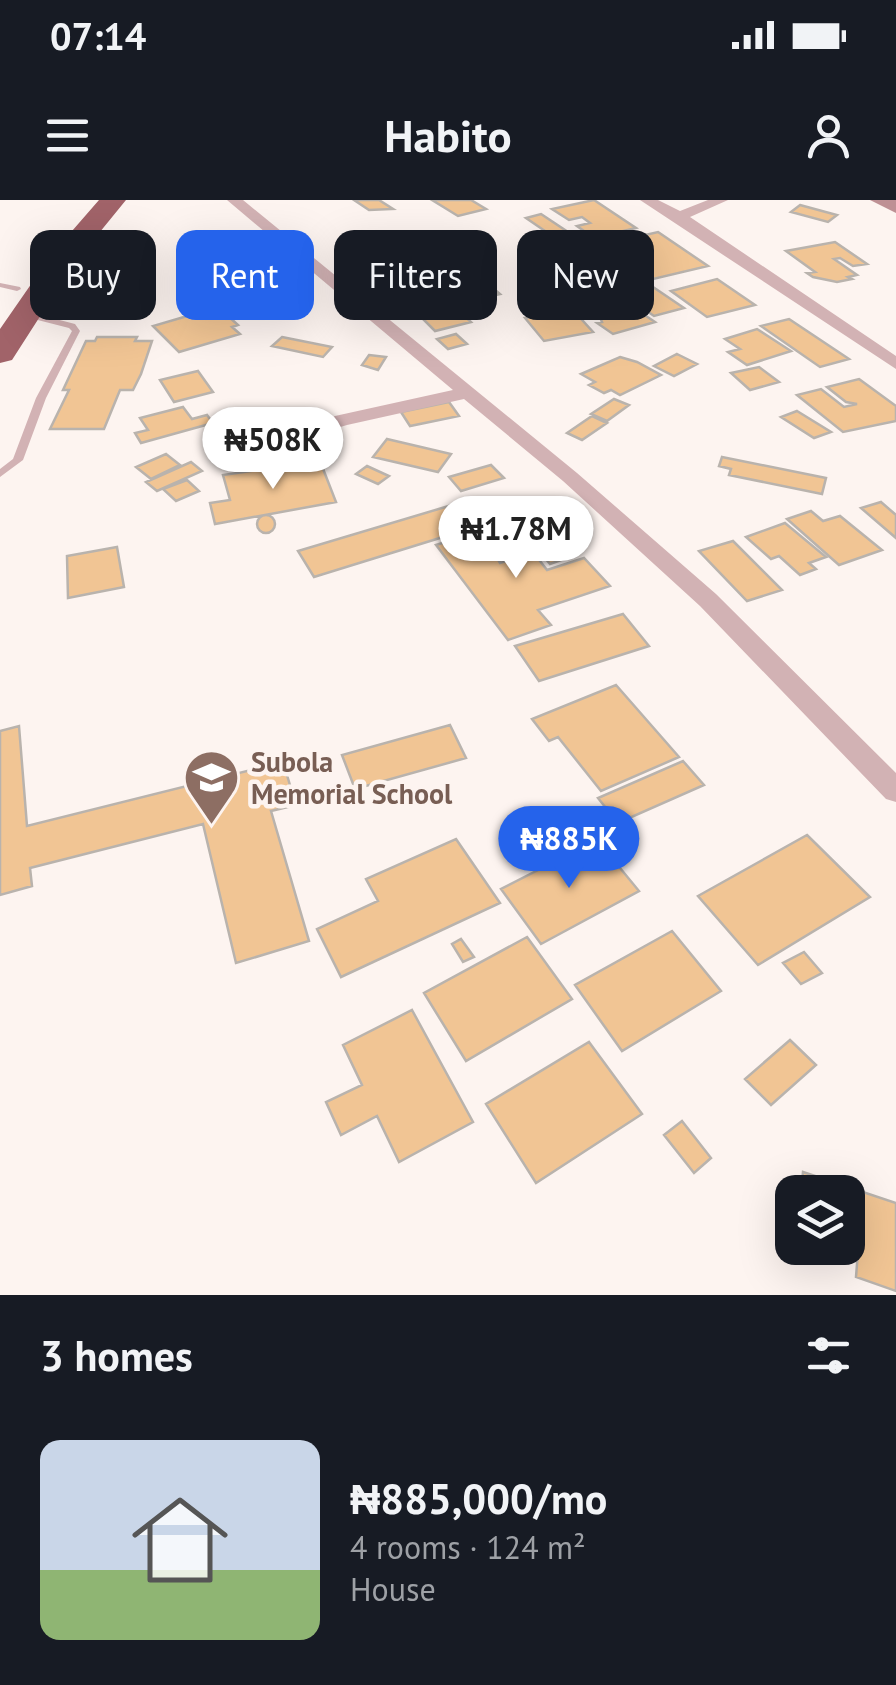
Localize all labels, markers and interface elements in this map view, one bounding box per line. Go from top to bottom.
text: 07:14 [50,11,146,60]
text: Habito [384,106,512,164]
icon: menu [40,108,95,163]
icon: person [801,108,856,163]
chip: Buy [30,230,156,320]
chip: Rent [176,230,314,320]
chip: Filters [334,230,497,320]
chip: New [517,230,654,320]
pin: ₦508K [203,407,343,492]
text: ₦508K [224,418,322,460]
pin: ₦1.78M [435,496,597,581]
text: ₦1.78M [460,507,572,549]
place label: Subola Memorial School [251,743,453,812]
school or university icon: Subola Memorial School [182,747,242,826]
pin: ₦885K [499,806,639,891]
text: ₦885K [520,817,618,859]
map controls [775,1175,865,1265]
button: layers [775,1175,865,1265]
text: 3 homes [40,1328,193,1383]
icon: filters [801,1328,856,1383]
text: ₦885,000/mo [350,1471,607,1526]
icon: home [120,1480,240,1600]
text: 4 rooms · 124 m² [350,1526,586,1568]
text: House [350,1568,436,1610]

